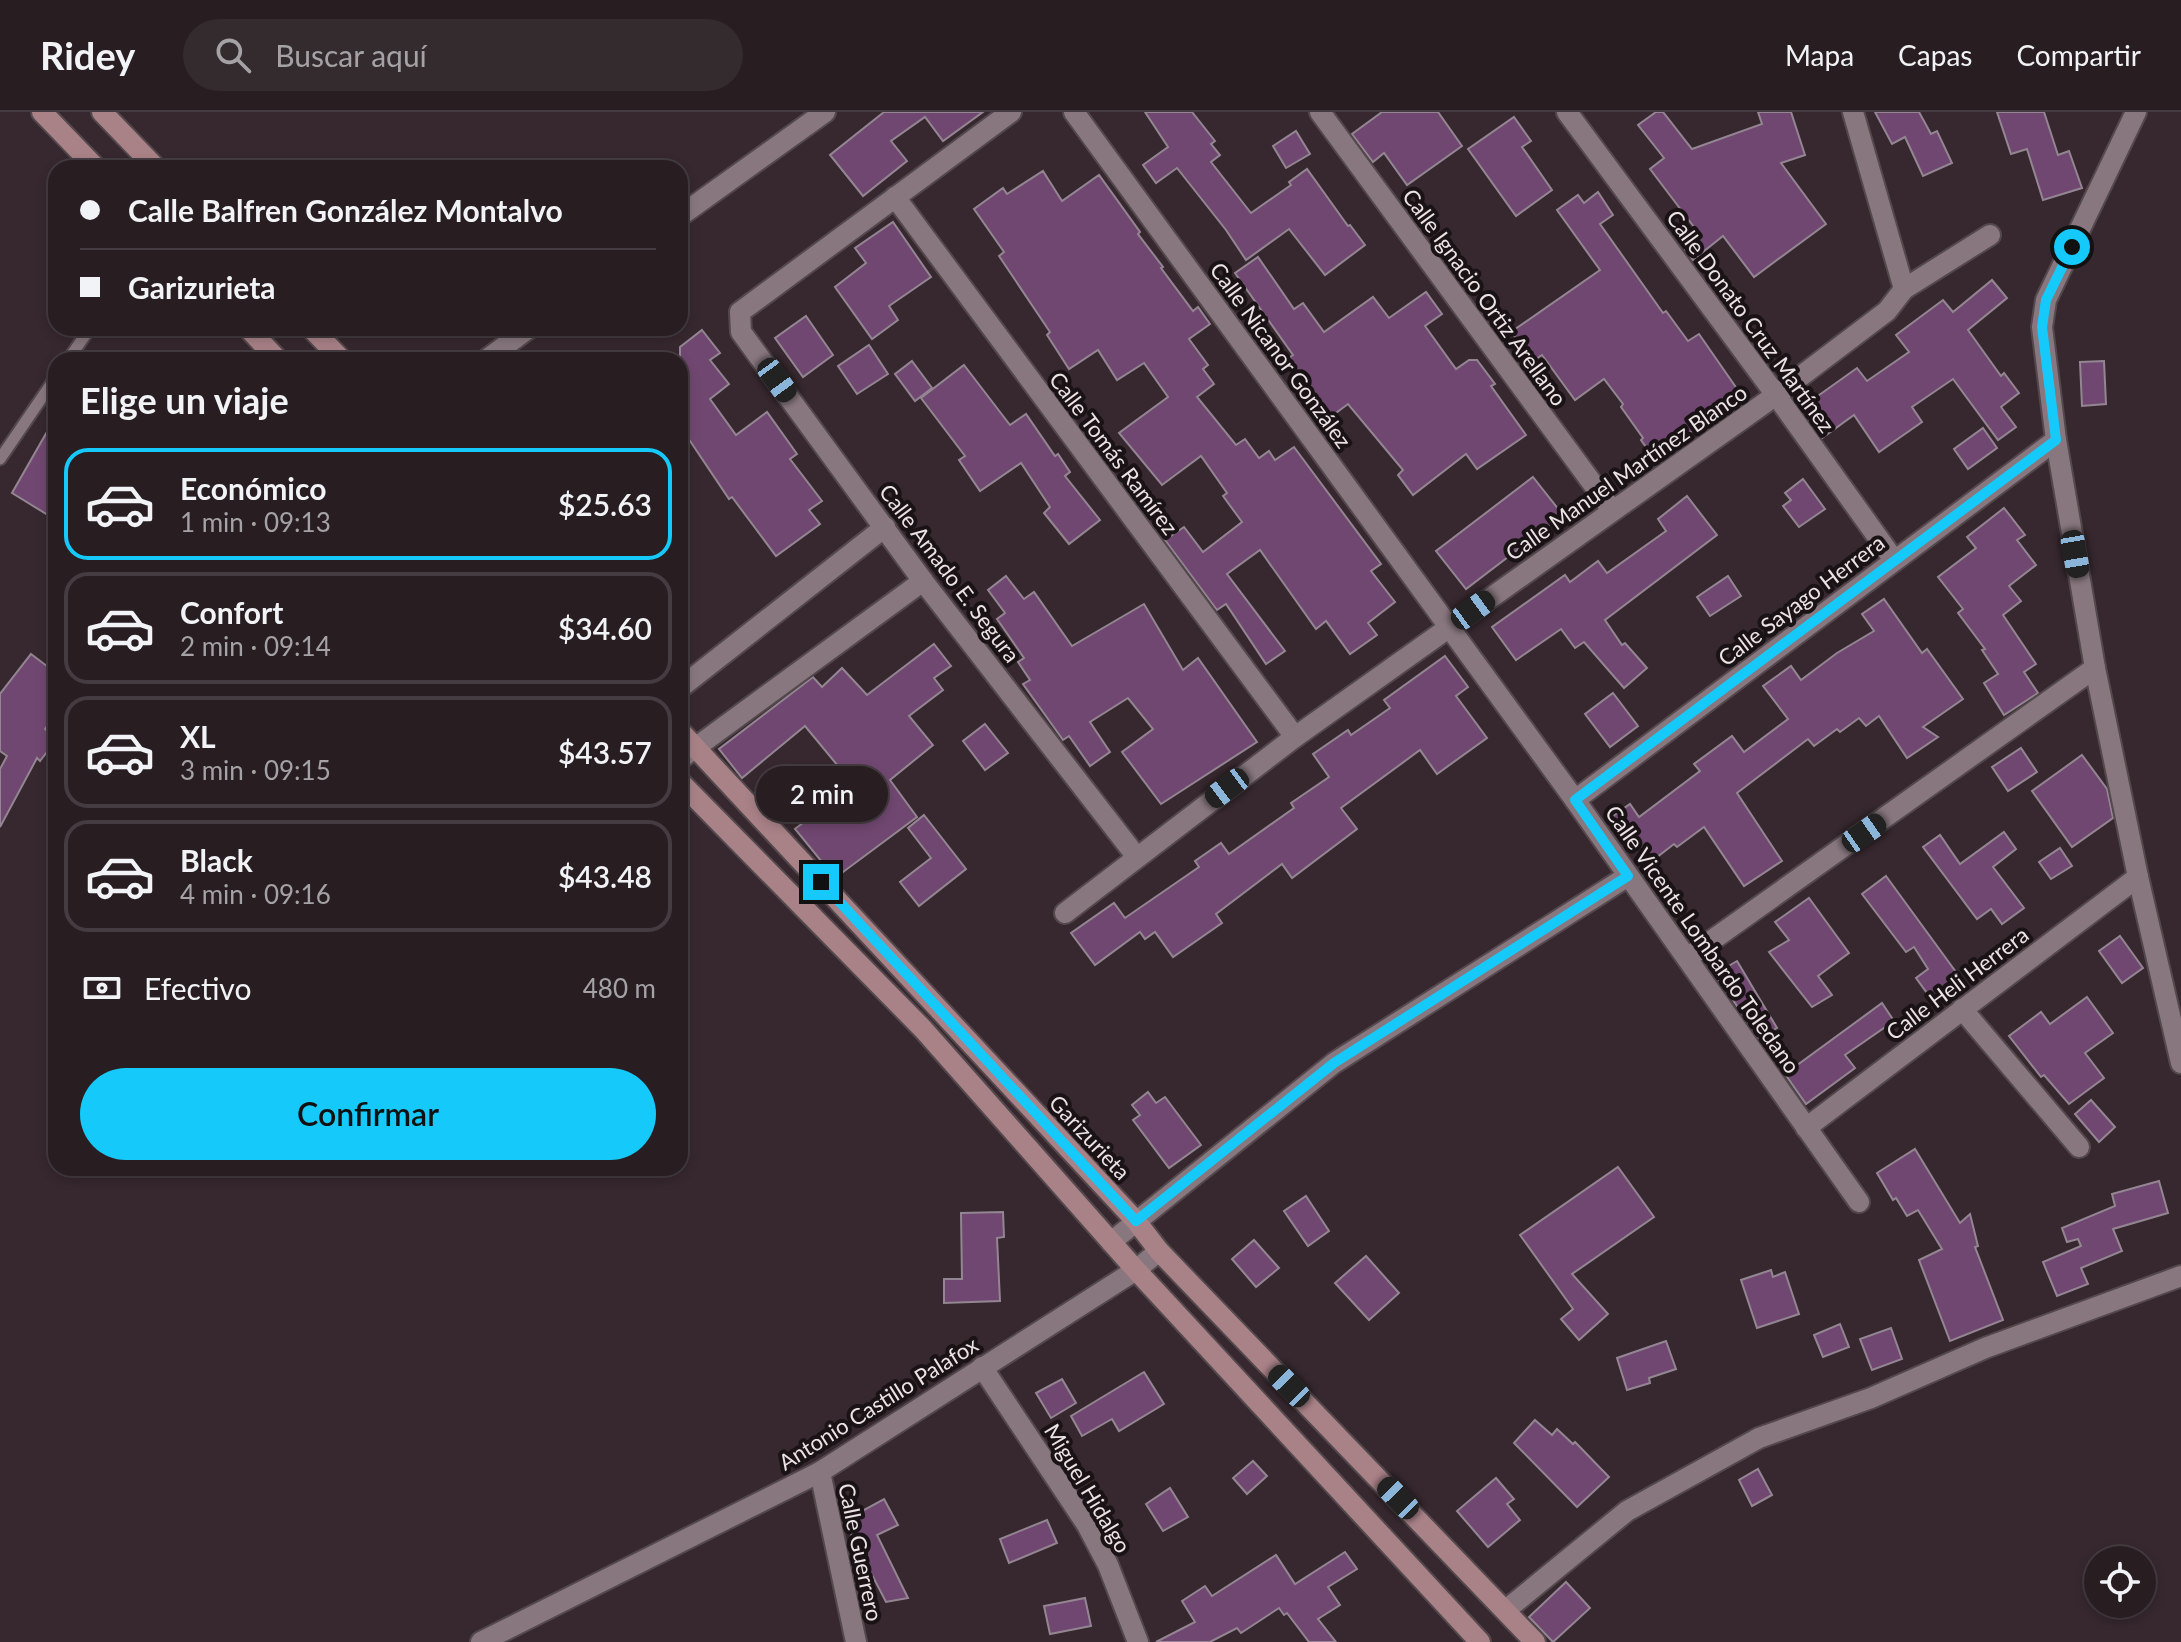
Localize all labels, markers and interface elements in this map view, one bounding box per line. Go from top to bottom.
search box [183,19,743,91]
text: Ridey [40,32,135,78]
icon: search [211,33,255,77]
text: Buscar aquí [275,37,427,73]
text: Mapa [1785,38,1854,72]
text: Capas [1898,38,1972,72]
text: Compartir [2016,38,2141,72]
street label: Calle Ignacio Ortiz Arellano [1397,183,1573,411]
text: Calle Balfren González Montalvo [128,192,563,228]
street label: Calle Donato Cruz Martínez [1661,205,1841,437]
route start [2054,229,2090,265]
street label: Calle Nicanor González [1205,257,1357,453]
text: Garizurieta [128,269,276,305]
car [753,354,801,406]
street label: Calle Tomás Ramírez [1044,366,1184,540]
text: Elige un viaje [80,378,289,422]
street label: Calle Manuel Martínez Blanco [1500,378,1752,566]
icon: car [84,468,156,540]
text: Económico [180,470,326,506]
street label: Calle Amado E. Segura [874,478,1026,668]
text: $25.63 [558,486,652,522]
text: 1 min · 09:13 [180,506,331,538]
car [2059,528,2091,580]
street label: Calle Sayago Herrera [1713,529,1889,671]
car [1447,586,1499,634]
icon: car [84,592,156,664]
text: Confort [180,594,283,630]
text: $34.60 [558,610,652,646]
text: 2 min · 09:14 [180,630,331,662]
icon: car [84,716,156,788]
text: XL [180,718,216,754]
text: $43.57 [558,734,652,770]
text: 3 min · 09:15 [180,754,331,786]
car [1201,764,1253,812]
callout: 2 min [755,766,887,822]
text: 2 min [790,778,854,810]
street label: Calle Vicente Lombardo Toledano [1600,800,1806,1078]
car [1837,809,1891,857]
icon: car [84,840,156,912]
text: Black [180,842,253,878]
text: $43.48 [558,858,652,894]
route end [803,864,839,900]
text: 4 min · 09:16 [180,878,331,910]
street label: Calle Heli Herrera [1880,921,2034,1045]
icon: cash [80,966,124,1010]
text: Efectivo [144,970,251,1006]
text: 480 m [583,972,656,1004]
button: Confirmar [80,1068,656,1160]
street label: Garizurieta [1044,1089,1136,1185]
street label: Antonio Castillo Palafox [773,1331,983,1475]
car [1264,1360,1314,1412]
street label: Miguel Hidalgo [1039,1419,1137,1557]
car [1373,1472,1423,1524]
street label: Calle Guerrero [833,1481,889,1623]
map controls [2084,1546,2156,1618]
button: locate [2084,1546,2156,1618]

